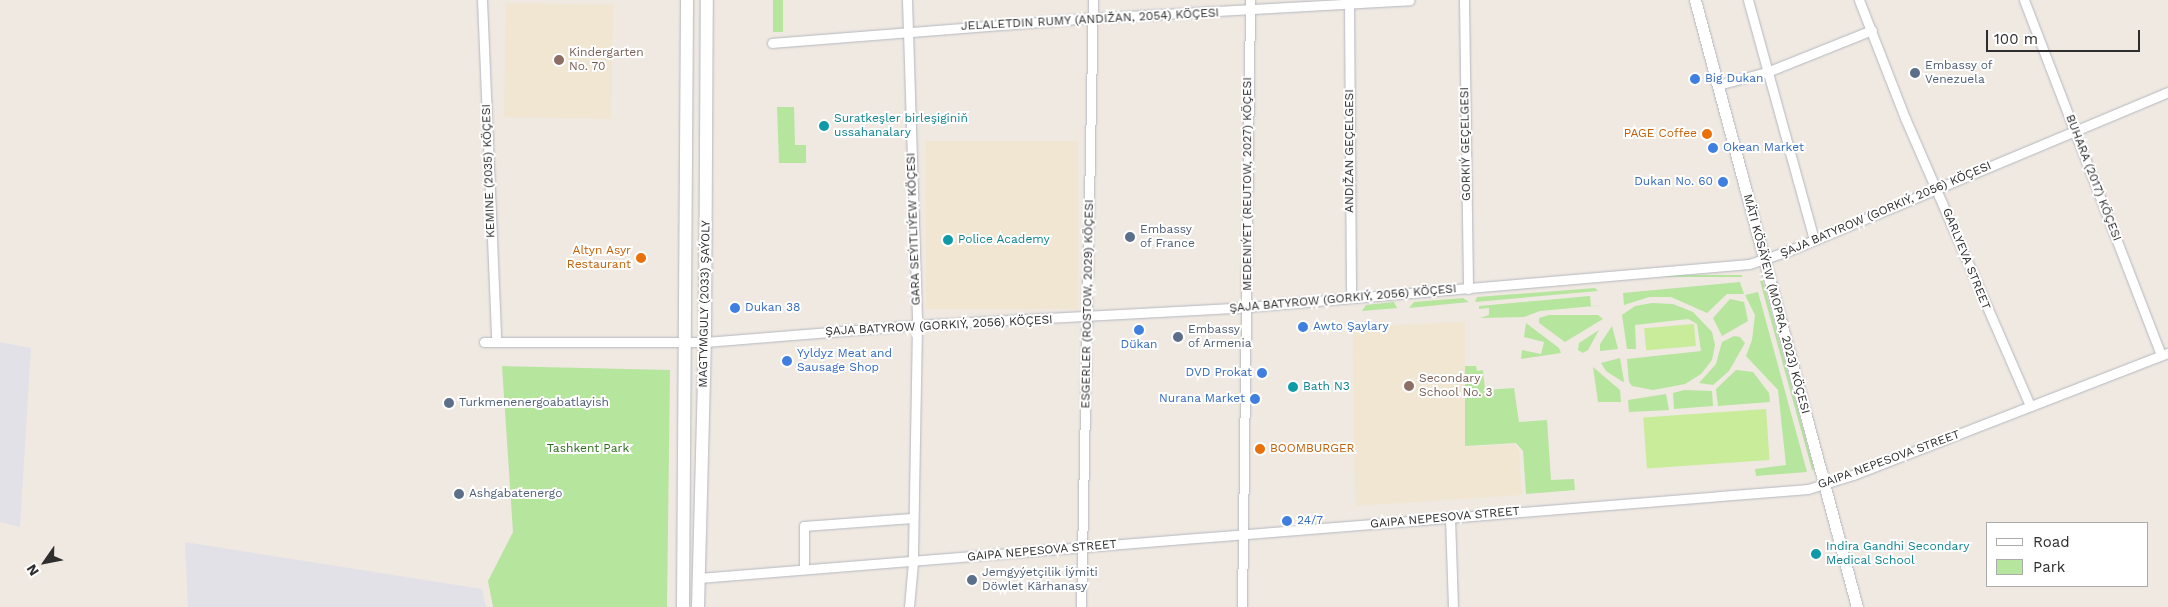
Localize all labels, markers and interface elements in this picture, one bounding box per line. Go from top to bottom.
street label: JELALETDIN RUMY (ANDIŽAN, 2054) KÖÇESI [960,6,1220,34]
scale bar [1988,20,2142,52]
text: 100 m [1994,30,2038,48]
place label: Kindergarten No. 70 [569,46,644,74]
marker: Kindergarten No. 70 [553,54,565,66]
place label: Embassy of Venezuela [1925,59,1993,87]
marker: Embassy of Venezuela [1909,67,1921,79]
place label: Big Dukan [1705,72,1763,86]
marker: Big Dukan [1689,73,1701,85]
street label: MEDENIÝET (REUTOW, 2027) KÖÇESI [1241,77,1255,291]
street label: GORKIÝ GEÇELGESI [1458,87,1474,201]
street label: ANDIŽAN GEÇELGESI [1343,89,1357,213]
street label: KEMINE (2035) KÖÇESI [479,104,499,238]
place label: Suratkeşler birleşiginiň ussahanalary [834,112,968,140]
street label: BUHARA (2017) KÖÇESI [2062,112,2124,244]
marker: Suratkeşler birleşiginiň ussahanalary [818,120,830,132]
place label: PAGE Coffee [1624,127,1697,141]
marker: PAGE Coffee [1701,128,1713,140]
place label: Okean Market [1723,141,1804,155]
marker: Okean Market [1707,142,1719,154]
street label: GARA SEÝITLIÝEW KÖÇESI [904,152,924,306]
street label: ŞAJA BATYROW (GORKIÝ, 2056) KÖÇESI [1778,159,1994,261]
place label: Dukan No. 60 [1634,175,1713,189]
marker: Dukan No. 60 [1717,176,1729,188]
street label: MÄTI KÖSÄÝEW (MOPRA, 2023) KÖÇESI [1740,192,1812,416]
street label: ESGERLER (ROSTOW, 2029) KÖÇESI [1079,199,1097,409]
street label: GARLYEVA STREET [1939,206,1993,312]
street label: MAGTYMGULY (2033) ŞAÝOLY [696,220,714,388]
place label: Embassy of France [1140,223,1195,251]
marker: Embassy of France [1124,231,1136,243]
place label: Police Academy [958,233,1050,247]
marker: Police Academy [942,234,954,246]
place label: Altyn Asyr Restaurant [567,244,631,272]
marker: Altyn Asyr Restaurant [635,252,647,264]
street label: ŞAJA BATYROW (GORKIÝ, 2056) KÖÇESI [1229,282,1457,316]
place label: Dukan 38 [745,301,800,315]
marker: Dukan 38 [729,302,741,314]
street label: ŞAJA BATYROW (GORKIÝ, 2056) KÖÇESI [824,313,1054,339]
place label: Awto Şaylary [1313,320,1389,334]
marker: Awto Şaylary [1297,321,1309,333]
place label: Embassy of Armenia [1188,323,1252,351]
marker: Dükan [1133,324,1145,336]
marker: Embassy of Armenia [1172,331,1184,343]
place label: Dükan [1121,338,1157,352]
place label: Yyldyz Meat and Sausage Shop [797,347,892,375]
marker: Yyldyz Meat and Sausage Shop [781,355,793,367]
place label: DVD Prokat [1186,366,1252,380]
marker: DVD Prokat [1256,367,1268,379]
place label: Secondary School No. 3 [1419,372,1493,400]
place label: Bath N3 [1303,380,1350,394]
marker: Secondary School No. 3 [1403,380,1415,392]
marker: Bath N3 [1287,381,1299,393]
place label: Nurana Market [1159,392,1245,406]
marker: Nurana Market [1249,393,1261,405]
place label: Turkmenenergoabatlayish [459,396,609,410]
marker: Turkmenenergoabatlayish [443,397,455,409]
street label: GAIPA NEPESOVA STREET [1816,427,1962,493]
park label: Tashkent Park [547,442,629,456]
place label: BOOMBURGER [1270,442,1355,456]
marker: BOOMBURGER [1254,443,1266,455]
place label: Ashgabatenergo [469,487,562,501]
marker: Ashgabatenergo [453,488,465,500]
street label: GAIPA NEPESOVA STREET [1369,504,1521,532]
place label: 24/7 [1297,514,1323,528]
marker: 24/7 [1281,515,1293,527]
legend [1986,522,2148,587]
text: Road [2033,533,2070,551]
north arrow [20,537,70,587]
street label: GAIPA NEPESOVA STREET [966,537,1118,565]
place label: Indira Gandhi Secondary Medical School [1826,540,1970,568]
marker: Indira Gandhi Secondary Medical School [1810,548,1822,560]
text: Park [2033,558,2065,576]
text: N [23,561,42,579]
place label: Jemgyýetçilik İýmiti Döwlet Kärhanasy [982,566,1098,594]
marker: Jemgyýetçilik İýmiti Döwlet Kärhanasy [966,574,978,586]

